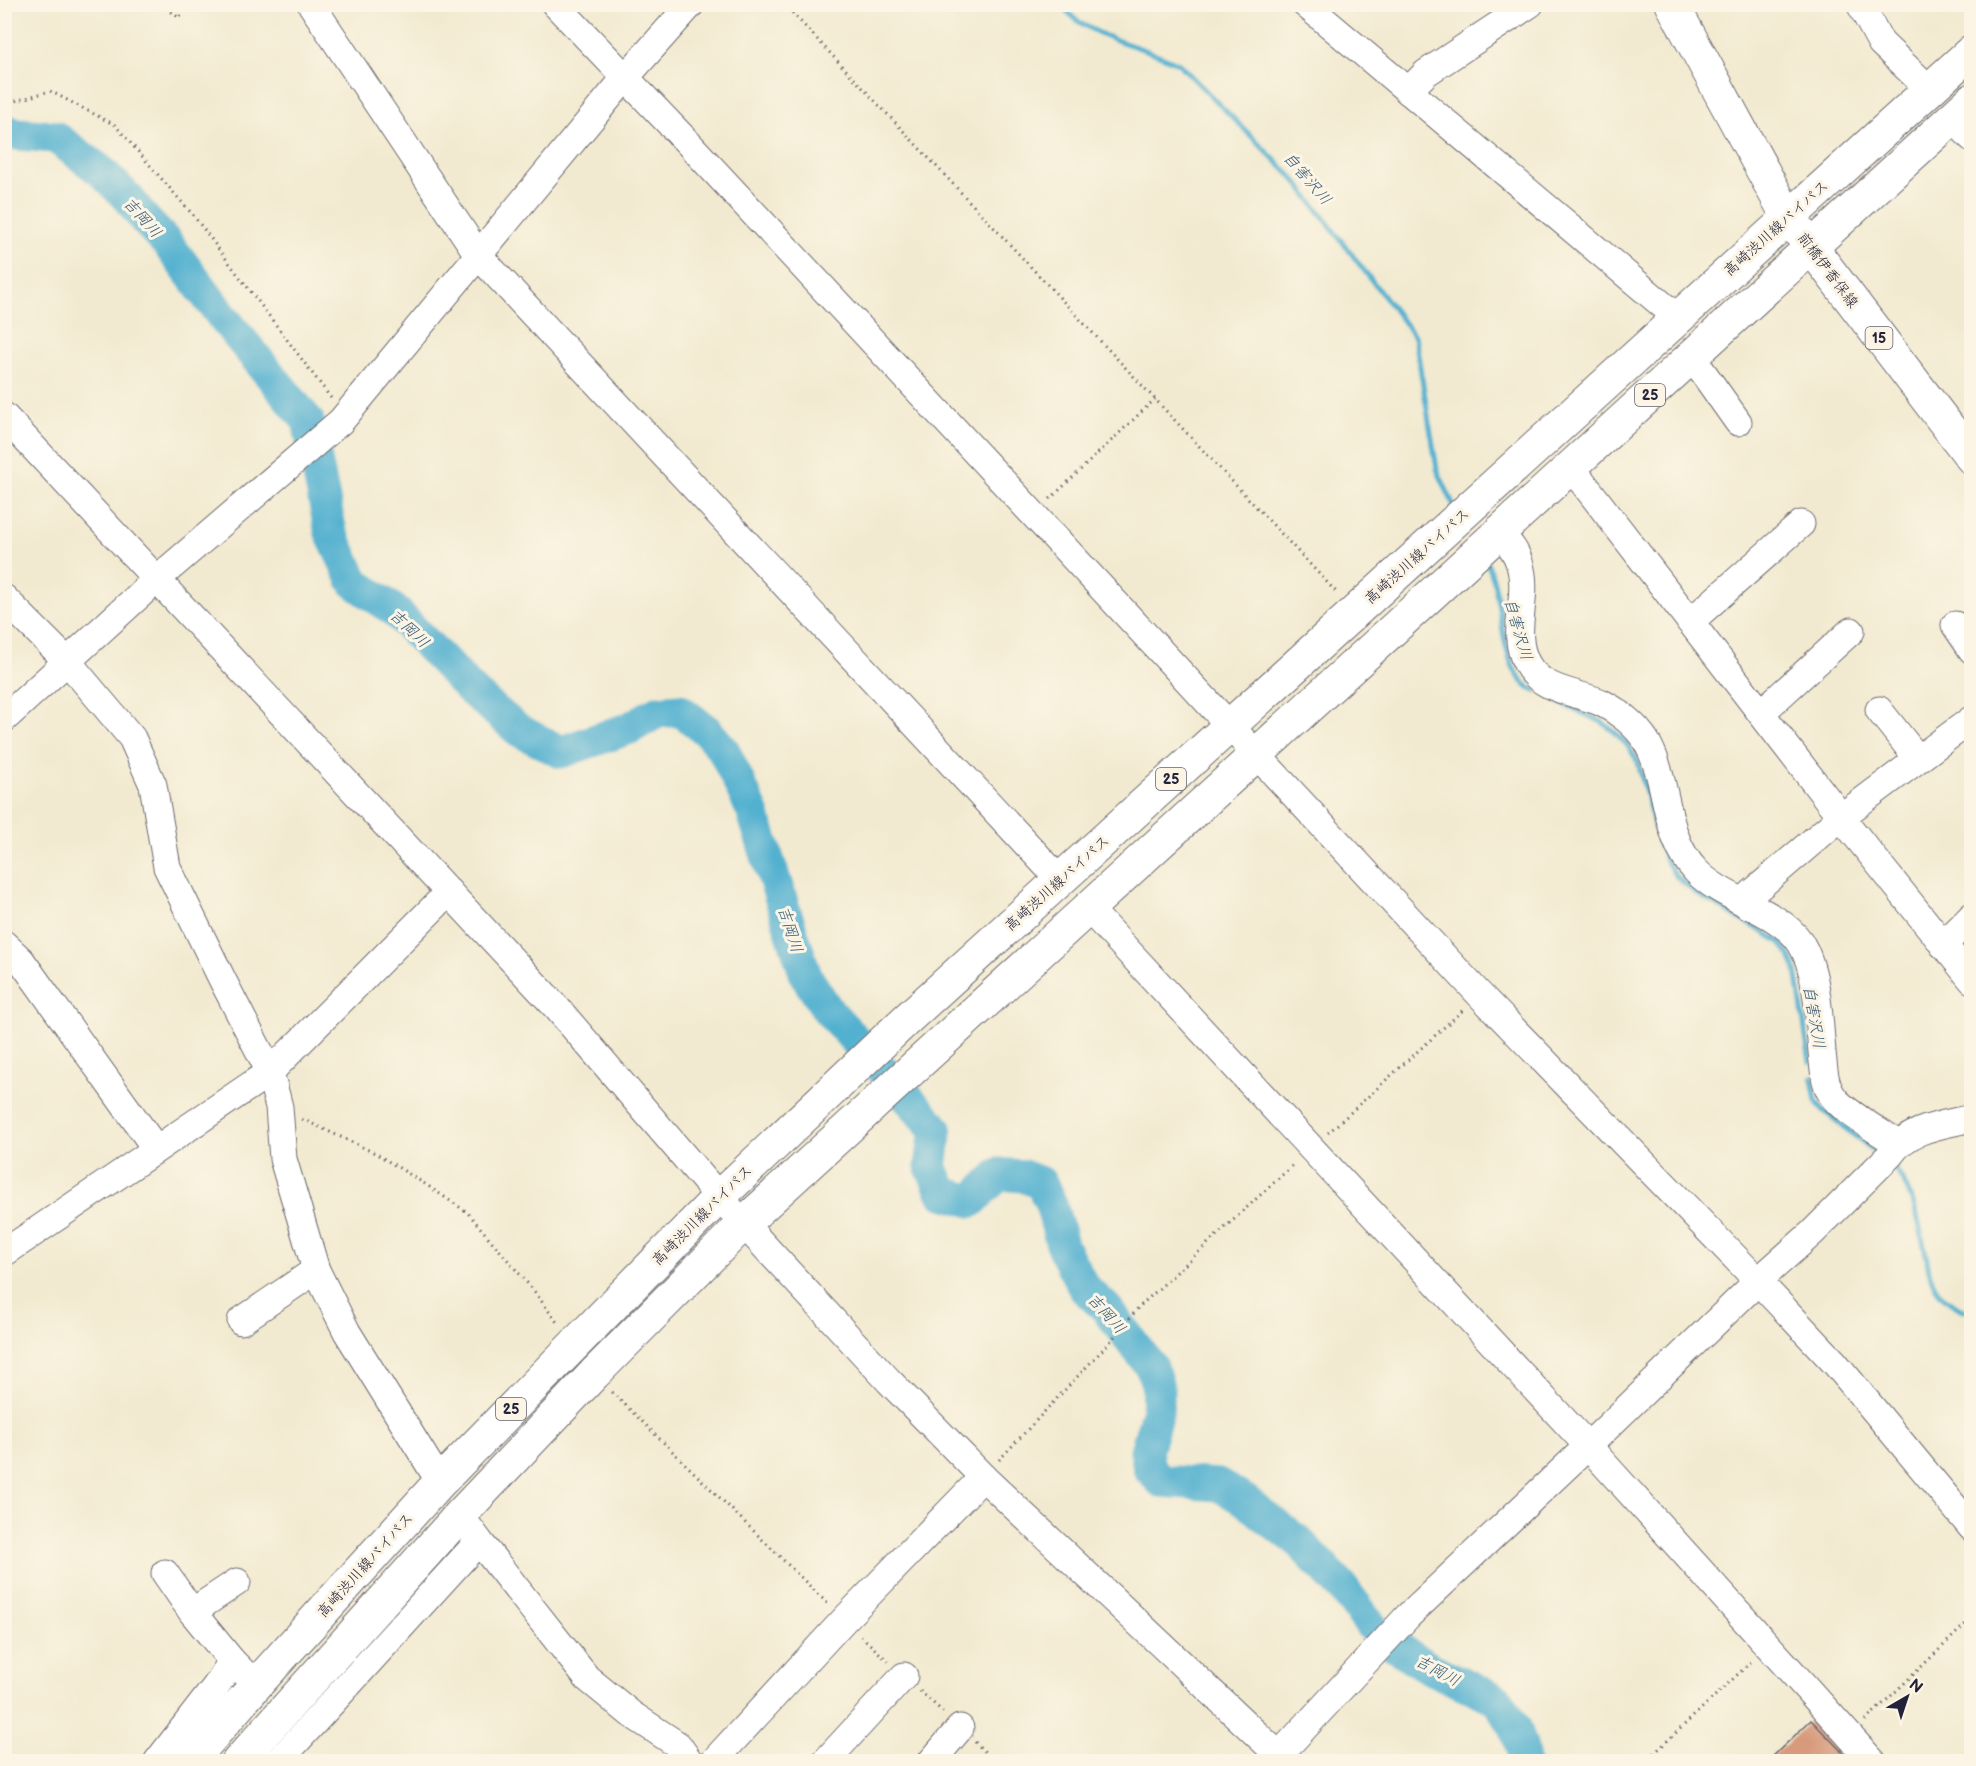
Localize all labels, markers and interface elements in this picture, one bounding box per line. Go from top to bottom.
water label: 自害沢川 [1279,149,1335,209]
street label: 高崎渋川線バイパス [1720,176,1833,280]
water label: 吉岡川 [119,194,165,242]
street label: 前橋伊香保線 [1793,229,1862,312]
road number: 15 [1866,327,1892,349]
road number: 25 [1635,384,1665,406]
street label: 高崎渋川線バイパス [1361,504,1474,608]
water label: 自害沢川 [1500,596,1536,663]
water label: 吉岡川 [385,606,433,653]
road number: 25 [1156,768,1186,790]
street label: 高崎渋川線バイパス [1001,831,1114,935]
water label: 吉岡川 [773,904,806,955]
water label: 自害沢川 [1799,984,1828,1050]
street label: 高崎渋川線バイパス [648,1161,757,1270]
water label: 吉岡川 [1083,1290,1129,1338]
road number: 25 [496,1398,526,1420]
street label: 高崎渋川線バイパス [313,1509,417,1622]
water label: 吉岡川 [1412,1652,1463,1691]
north arrow [1877,1667,1937,1727]
text: N [1905,1675,1926,1698]

